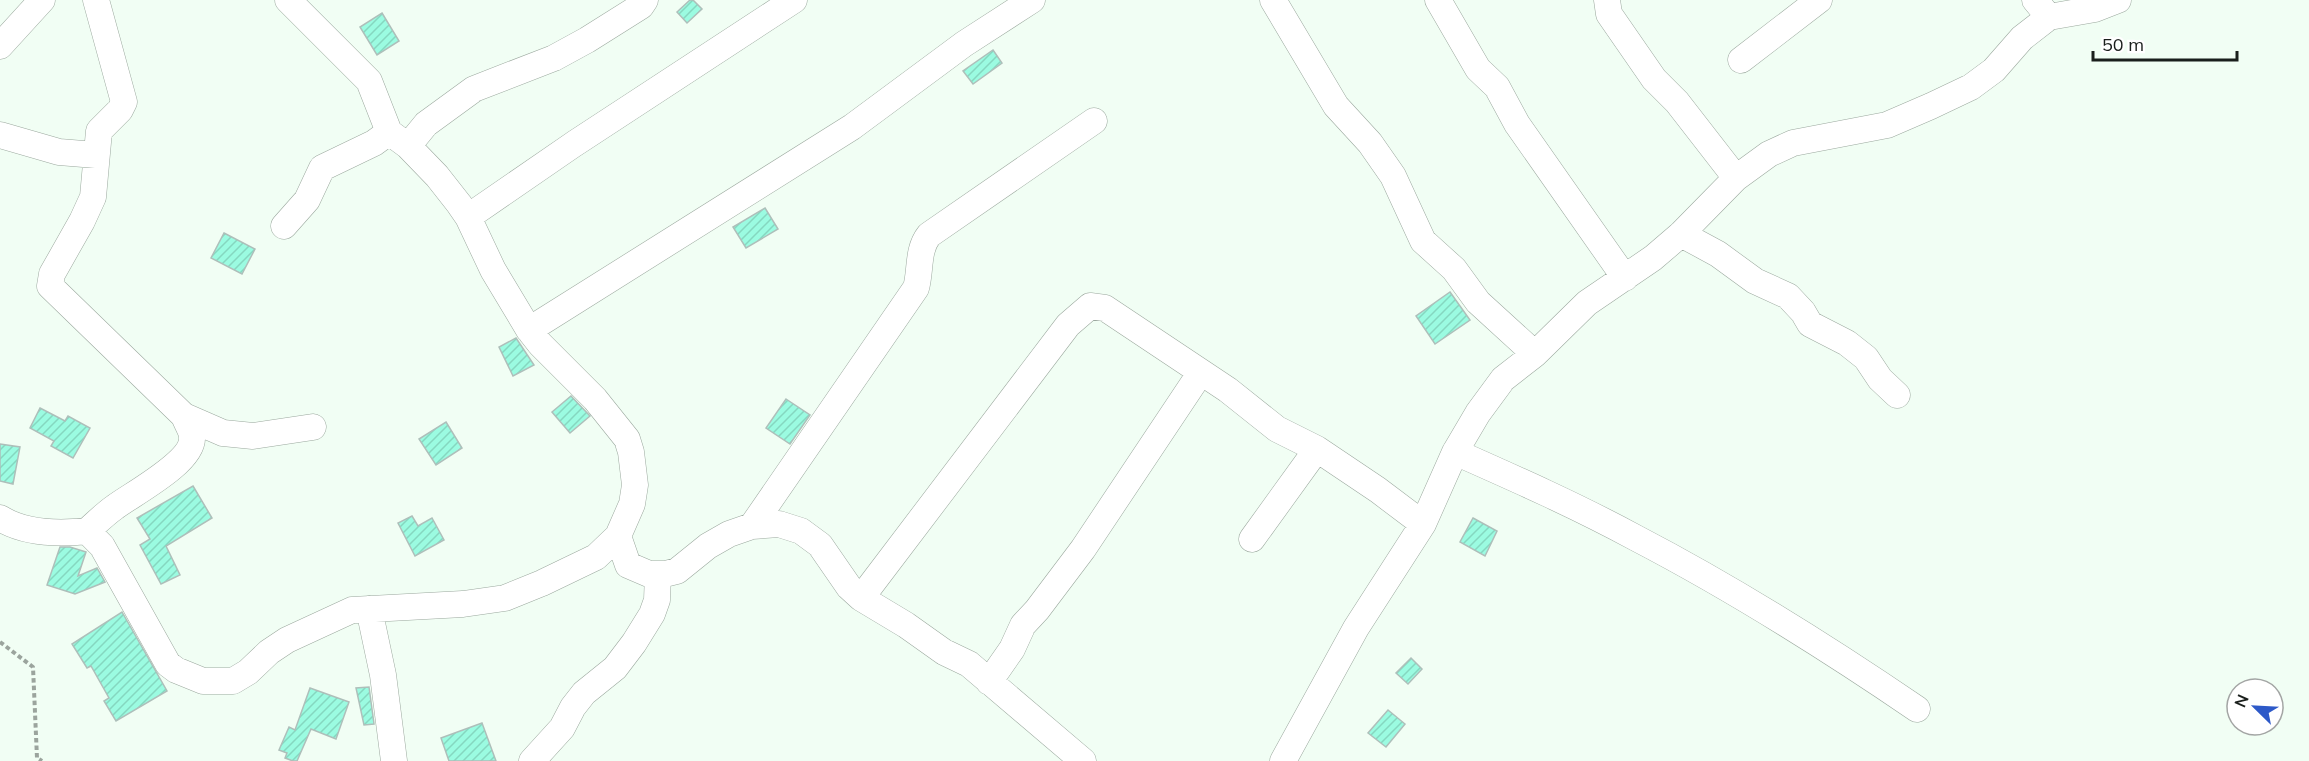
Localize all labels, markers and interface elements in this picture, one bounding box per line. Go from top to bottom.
scale bar [2093,24,2237,62]
text: 50 m [2102,33,2144,56]
north arrow [2225,677,2285,737]
text: N [2230,691,2253,710]

